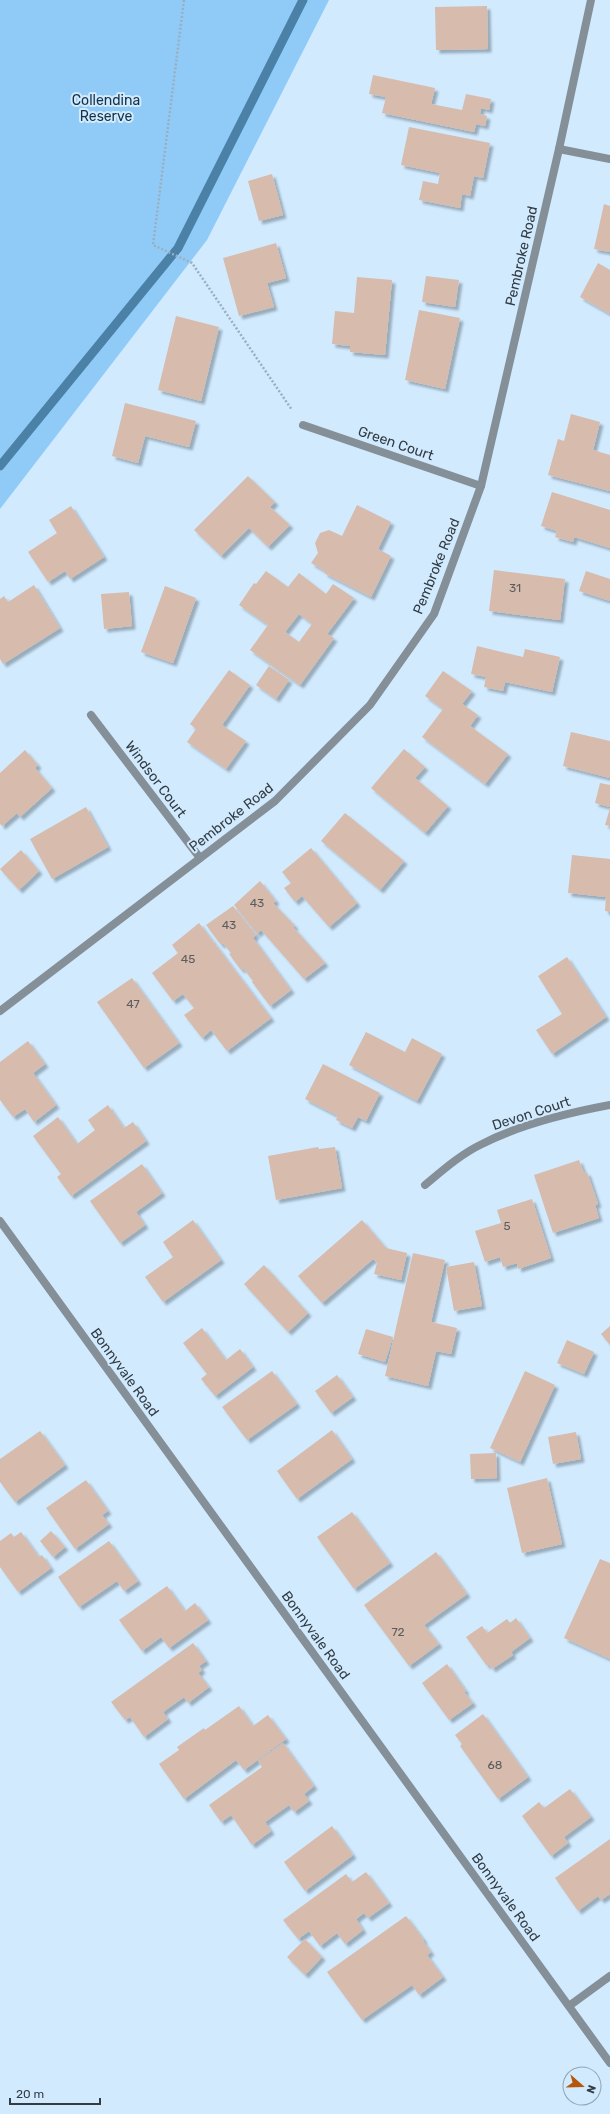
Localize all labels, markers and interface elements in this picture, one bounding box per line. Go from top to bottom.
park label: Collendina Reserve [72,92,140,125]
street label: Pembroke Road [502,204,541,308]
street label: Green Court [356,423,436,465]
street label: Pembroke Road [409,516,463,617]
house number: 31 [509,581,521,595]
street label: Windsor Court [121,738,190,821]
street label: Pembroke Road [186,779,277,856]
house number: 43 [250,896,264,910]
house number: 43 [222,918,236,932]
house number: 45 [181,952,195,966]
house number: 47 [126,997,140,1011]
street label: Devon Court [490,1093,573,1134]
house number: 5 [503,1219,511,1233]
street label: Bonnyvale Road [87,1325,162,1420]
street label: Bonnyvale Road [278,1588,353,1683]
house number: 72 [391,1625,405,1639]
house number: 68 [488,1758,502,1772]
street label: Bonnyvale Road [468,1850,543,1945]
north arrow [562,2066,602,2106]
scale bar [10,2080,100,2106]
text: N [583,2083,598,2095]
text: 20 m [16,2087,44,2101]

